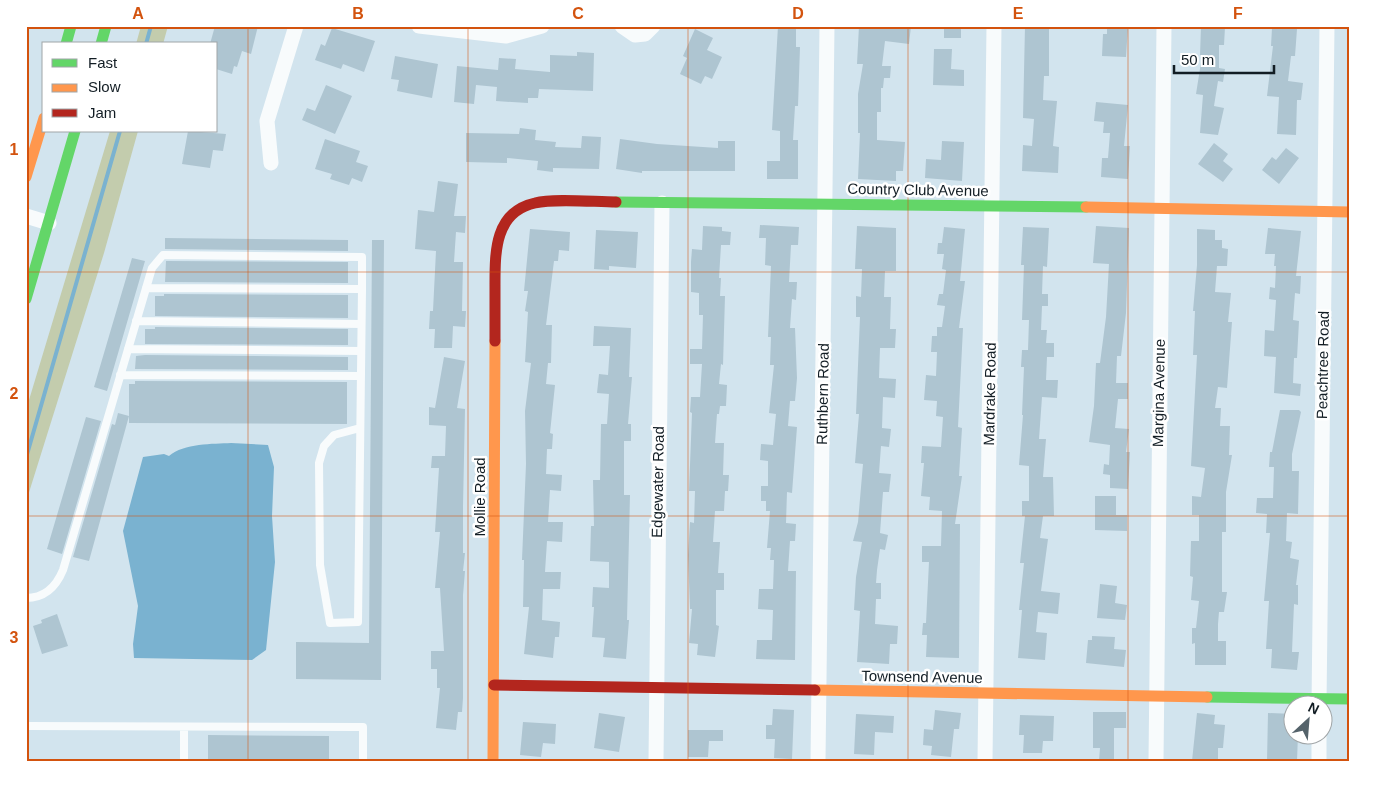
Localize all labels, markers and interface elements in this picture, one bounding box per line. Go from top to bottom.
text: A [132,5,144,22]
text: B [352,5,364,22]
text: C [572,5,584,22]
text: D [792,5,804,22]
text: E [1013,5,1024,22]
text: F [1233,5,1243,22]
legend [42,42,218,132]
scale bar [1174,42,1274,74]
text: 50 m [1181,51,1214,68]
text: Fast [88,54,118,71]
text: Slow [88,78,121,95]
text: Jam [88,104,116,121]
text: 1 [10,141,19,158]
street label: Country Club Avenue [847,180,989,199]
street label: Peachtree Road [1313,311,1332,419]
street label: Margina Avenue [1149,339,1168,447]
street label: Mardrake Road [980,342,999,446]
street label: Ruthbern Road [813,343,832,445]
text: 2 [10,385,19,402]
street label: Edgewater Road [648,426,667,538]
street label: Mollie Road [471,457,488,537]
text: 3 [10,629,19,646]
street label: Townsend Avenue [861,667,983,686]
north arrow [1284,694,1334,744]
text: N [1306,699,1322,718]

